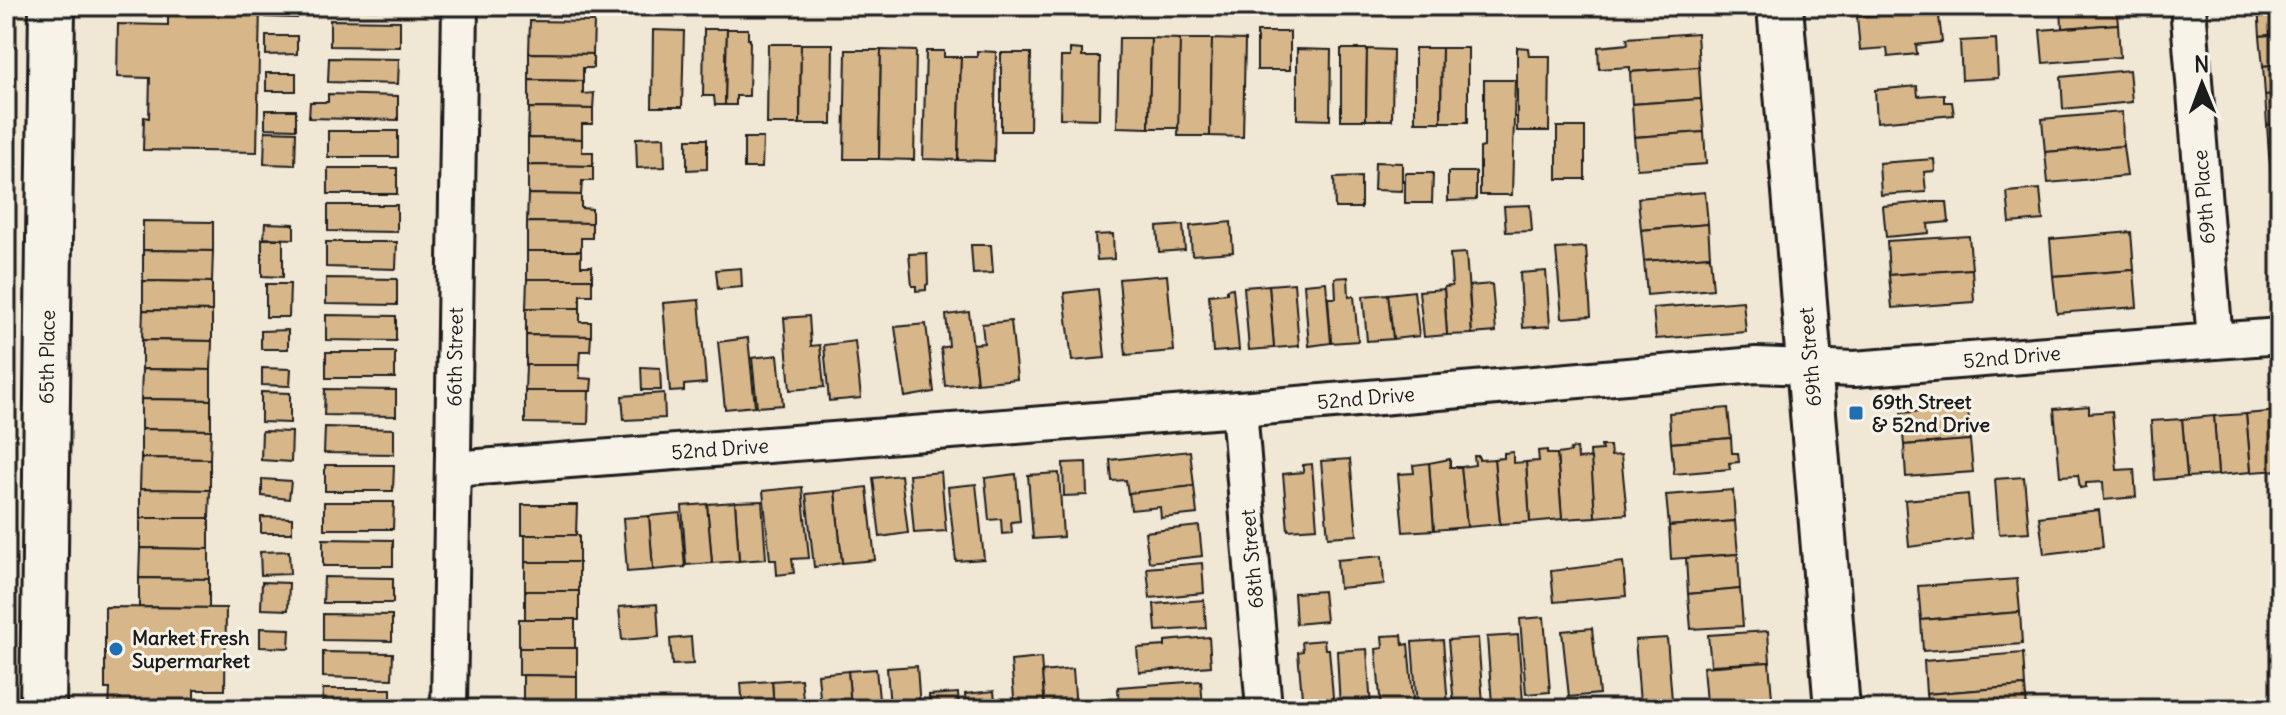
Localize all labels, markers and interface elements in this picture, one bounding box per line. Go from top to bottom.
north arrow [2162,44,2242,124]
text: N [2194,50,2209,78]
street label: 69th Place [2187,149,2220,245]
street label: 69th Street [1793,306,1826,408]
street label: 66th Street [441,307,468,407]
street label: 65th Place [33,310,60,404]
street label: 52nd Drive [1962,340,2062,373]
street label: 52nd Drive [1316,381,1416,414]
place label: 69th Street & 52nd Drive [1872,389,1990,437]
marker: 69th Street & 52nd Drive [1847,404,1865,422]
street label: 52nd Drive [670,433,770,464]
street label: 68th Street [1235,508,1268,610]
place label: Market Fresh Supermarket [132,625,250,673]
marker: Market Fresh Supermarket [107,640,125,658]

